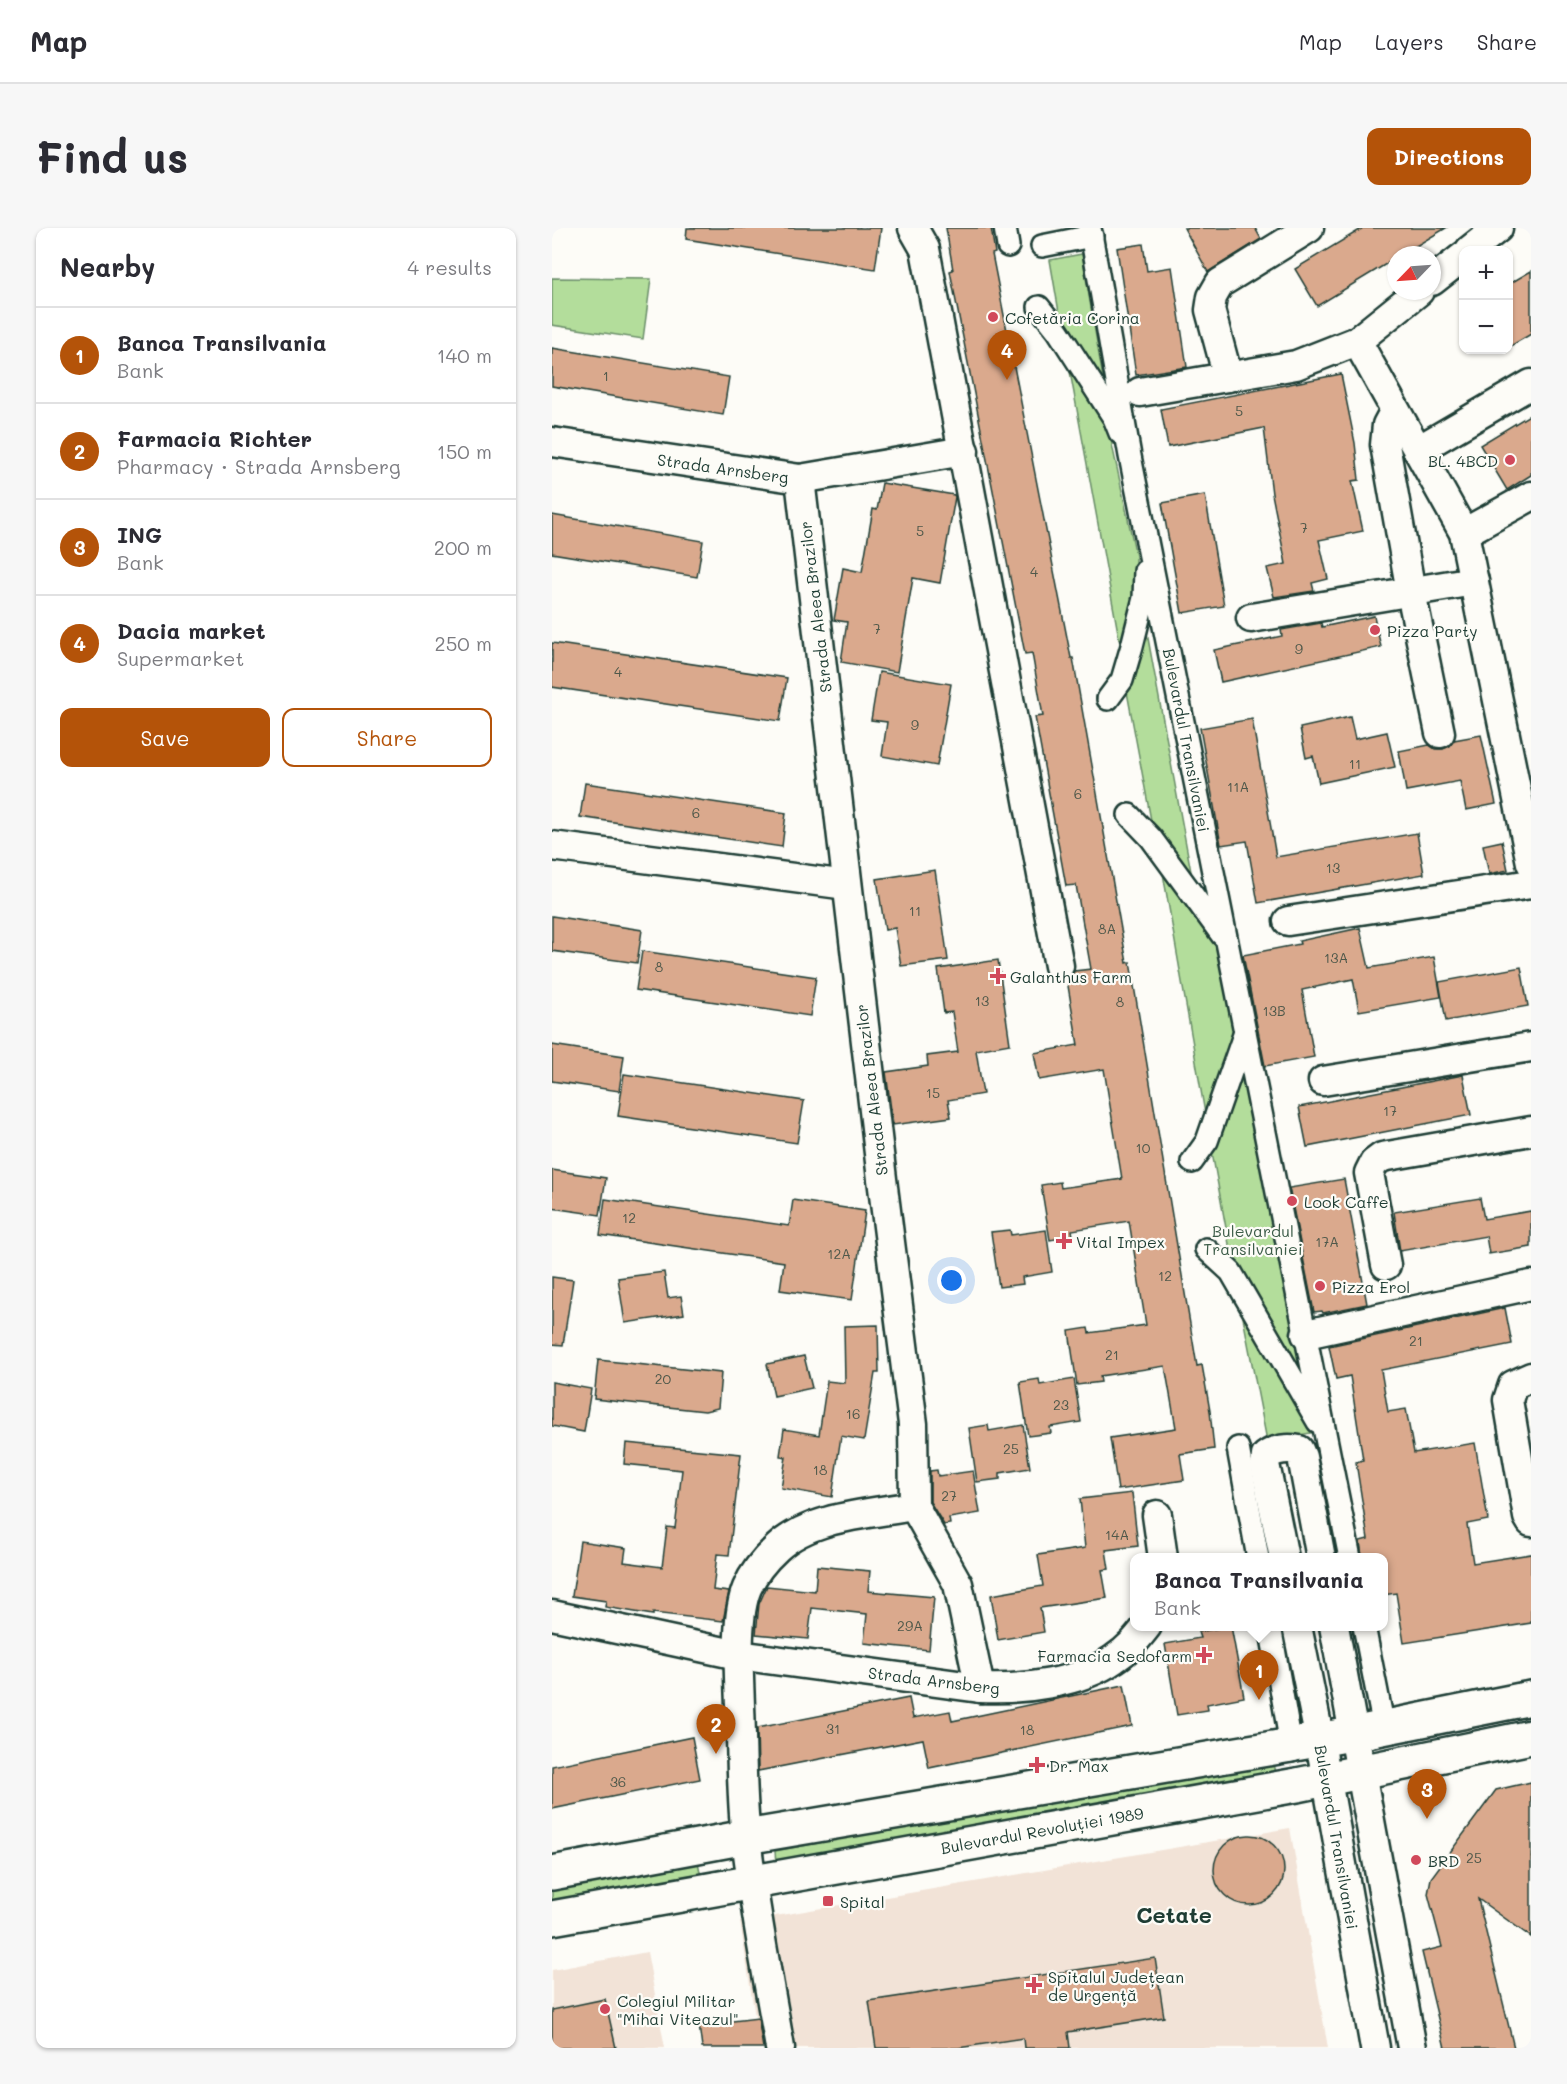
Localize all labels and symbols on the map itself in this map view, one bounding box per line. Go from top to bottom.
north arrow [1387,246,1441,300]
place label: Cofetăria Corina [1005,307,1140,328]
marker: Cofetăria Corina [986,310,1000,324]
pin: 4 [988,330,1026,380]
house number: 1 [603,366,609,385]
house number: 5 [1235,401,1243,420]
street label: Strada Arnsberg [656,448,790,488]
place label: BL. 4BCD [1428,450,1498,471]
marker: BL. 4BCD [1503,453,1517,467]
house number: 7 [1300,518,1308,537]
street label: Strada Aleea Brazilor [794,520,836,694]
house number: 5 [916,521,924,540]
house number: 4 [1030,562,1039,581]
house number: 7 [873,619,881,638]
place label: Pizza Party [1387,620,1478,641]
marker: Pizza Party [1368,623,1382,637]
house number: 9 [1295,639,1303,658]
street label: Bulevardul Transilvaniei [1159,646,1215,834]
house number: 4 [614,662,623,681]
house number: 9 [911,715,919,734]
house number: 11 [1349,754,1361,773]
house number: 11A [1227,777,1249,796]
house number: 6 [1074,784,1082,803]
house number: 6 [692,803,700,822]
house number: 13 [1326,858,1340,877]
house number: 11 [909,901,921,920]
house number: 8A [1098,919,1116,938]
house number: 13A [1324,948,1348,967]
house number: 8 [655,957,663,976]
place label: Galanthus Farm [1010,966,1132,987]
marker: Galanthus Farm [991,969,1005,983]
house number: 13 [975,991,989,1010]
house number: 8 [1116,992,1124,1011]
house number: 13B [1262,1001,1286,1020]
street label: Strada Aleea Brazilor [850,1003,892,1177]
house number: 15 [926,1083,940,1102]
house number: 17 [1383,1101,1397,1120]
house number: 10 [1136,1138,1151,1157]
place label: Look Caffe [1304,1191,1389,1212]
marker: Look Caffe [1285,1194,1299,1208]
house number: 12 [622,1208,636,1227]
park label: Bulevardul Transilvaniei [1203,1220,1303,1259]
place label: Vital Impex [1076,1231,1165,1252]
house number: 17A [1315,1232,1339,1251]
marker: Vital Impex [1057,1234,1071,1248]
house number: 12A [827,1244,851,1263]
your location [937,1266,966,1295]
house number: 12 [1158,1266,1172,1285]
place label: Pizza Erol [1332,1276,1410,1297]
marker: Pizza Erol [1313,1279,1327,1293]
house number: 21 [1409,1331,1423,1350]
house number: 21 [1105,1345,1119,1364]
house number: 20 [655,1369,672,1388]
house number: 23 [1053,1395,1069,1414]
house number: 16 [846,1404,860,1423]
house number: 25 [1003,1439,1019,1458]
house number: 18 [813,1460,827,1479]
house number: 27 [941,1486,957,1505]
house number: 14A [1105,1525,1129,1544]
house number: 29A [897,1616,923,1635]
place label: Farmacia Sedofarm [1037,1645,1192,1666]
marker: Farmacia Sedofarm [1197,1648,1211,1662]
pin: 1 [1240,1650,1278,1700]
street label: Strada Arnsberg [867,1662,1001,1698]
pin: 2 [696,1704,736,1754]
house number: 31 [826,1719,840,1738]
house number: 18 [1020,1720,1034,1739]
street label: Bulevardul Transilvaniei [1310,1743,1364,1931]
place label: Dr. Max [1049,1755,1109,1776]
marker: Dr. Max [1030,1758,1044,1772]
pin: 3 [1408,1770,1446,1819]
house number: 36 [610,1772,626,1791]
street label: Bulevardul Revoluției 1989 [939,1802,1145,1859]
house number: 25 [1466,1848,1482,1867]
place label: BRD [1428,1850,1459,1871]
marker: BRD [1409,1853,1423,1867]
place label: Spital [840,1891,885,1912]
marker: Spital [821,1894,835,1908]
district label: Cetate [1136,1900,1212,1929]
place label: Spitalul Județean de Urgență [1048,1966,1184,2006]
marker: Spitalul Județean de Urgență [1025,1976,1043,1994]
place label: Colegiul Militar "Mihai Viteazul" [617,1990,739,2029]
marker: Colegiul Militar "Mihai Viteazul" [598,2002,612,2016]

